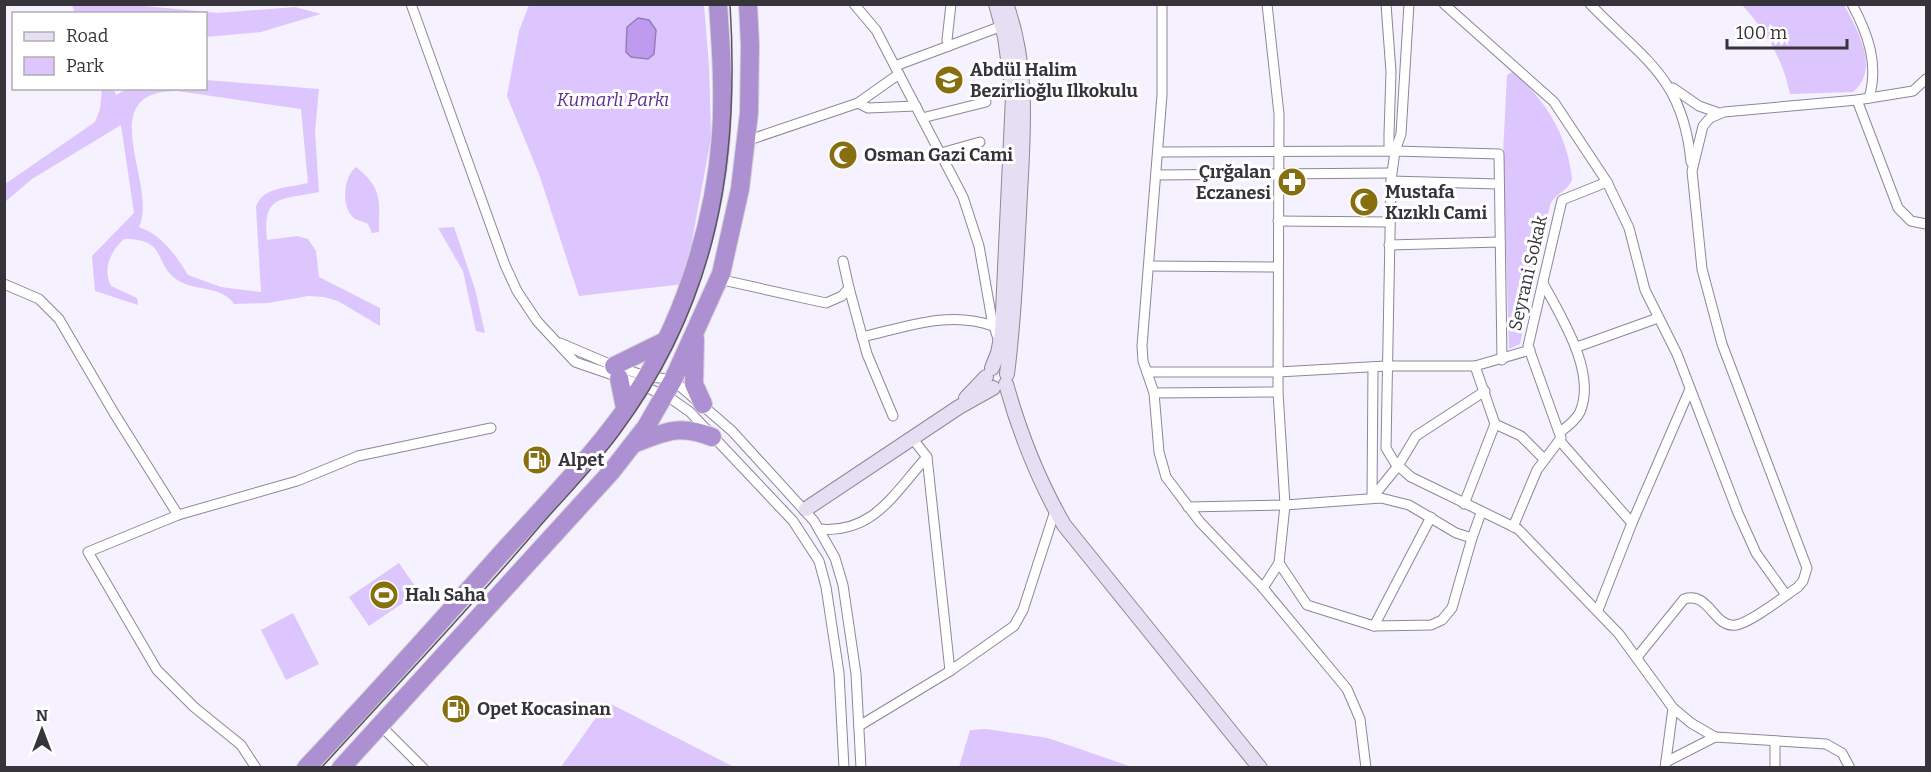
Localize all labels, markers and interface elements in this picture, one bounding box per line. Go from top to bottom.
legend [12,12,207,90]
scale bar [1727,12,1847,50]
text: 100 m [1736,22,1787,44]
text: Road [66,25,109,47]
text: Park [66,55,105,77]
place label: Abdül Halim Bezirlioğlu Ilkokulu [970,59,1139,102]
school or university icon: Abdül Halim Bezirlioğlu Ilkokulu [933,64,965,96]
park label: Kumarlı Parkı [557,89,669,111]
mosque icon: Osman Gazi Cami [827,139,859,171]
place label: Osman Gazi Cami [864,144,1013,166]
place label: Çırğalan Eczanesi [1196,161,1271,204]
pharmacy icon: Çırğalan Eczanesi [1276,166,1308,198]
place label: Mustafa Kızıklı Cami [1385,181,1488,224]
mosque icon: Mustafa Kızıklı Cami [1348,186,1380,218]
street label: Seyrani Sokak [1504,212,1552,333]
fuel station icon: Alpet [521,444,553,476]
place label: Alpet [558,449,604,471]
sports icon: Halı Saha [368,579,400,611]
place label: Halı Saha [405,584,486,606]
fuel station icon: Opet Kocasinan [440,693,472,725]
place label: Opet Kocasinan [477,698,611,720]
north arrow [12,700,72,760]
text: N [36,706,48,725]

